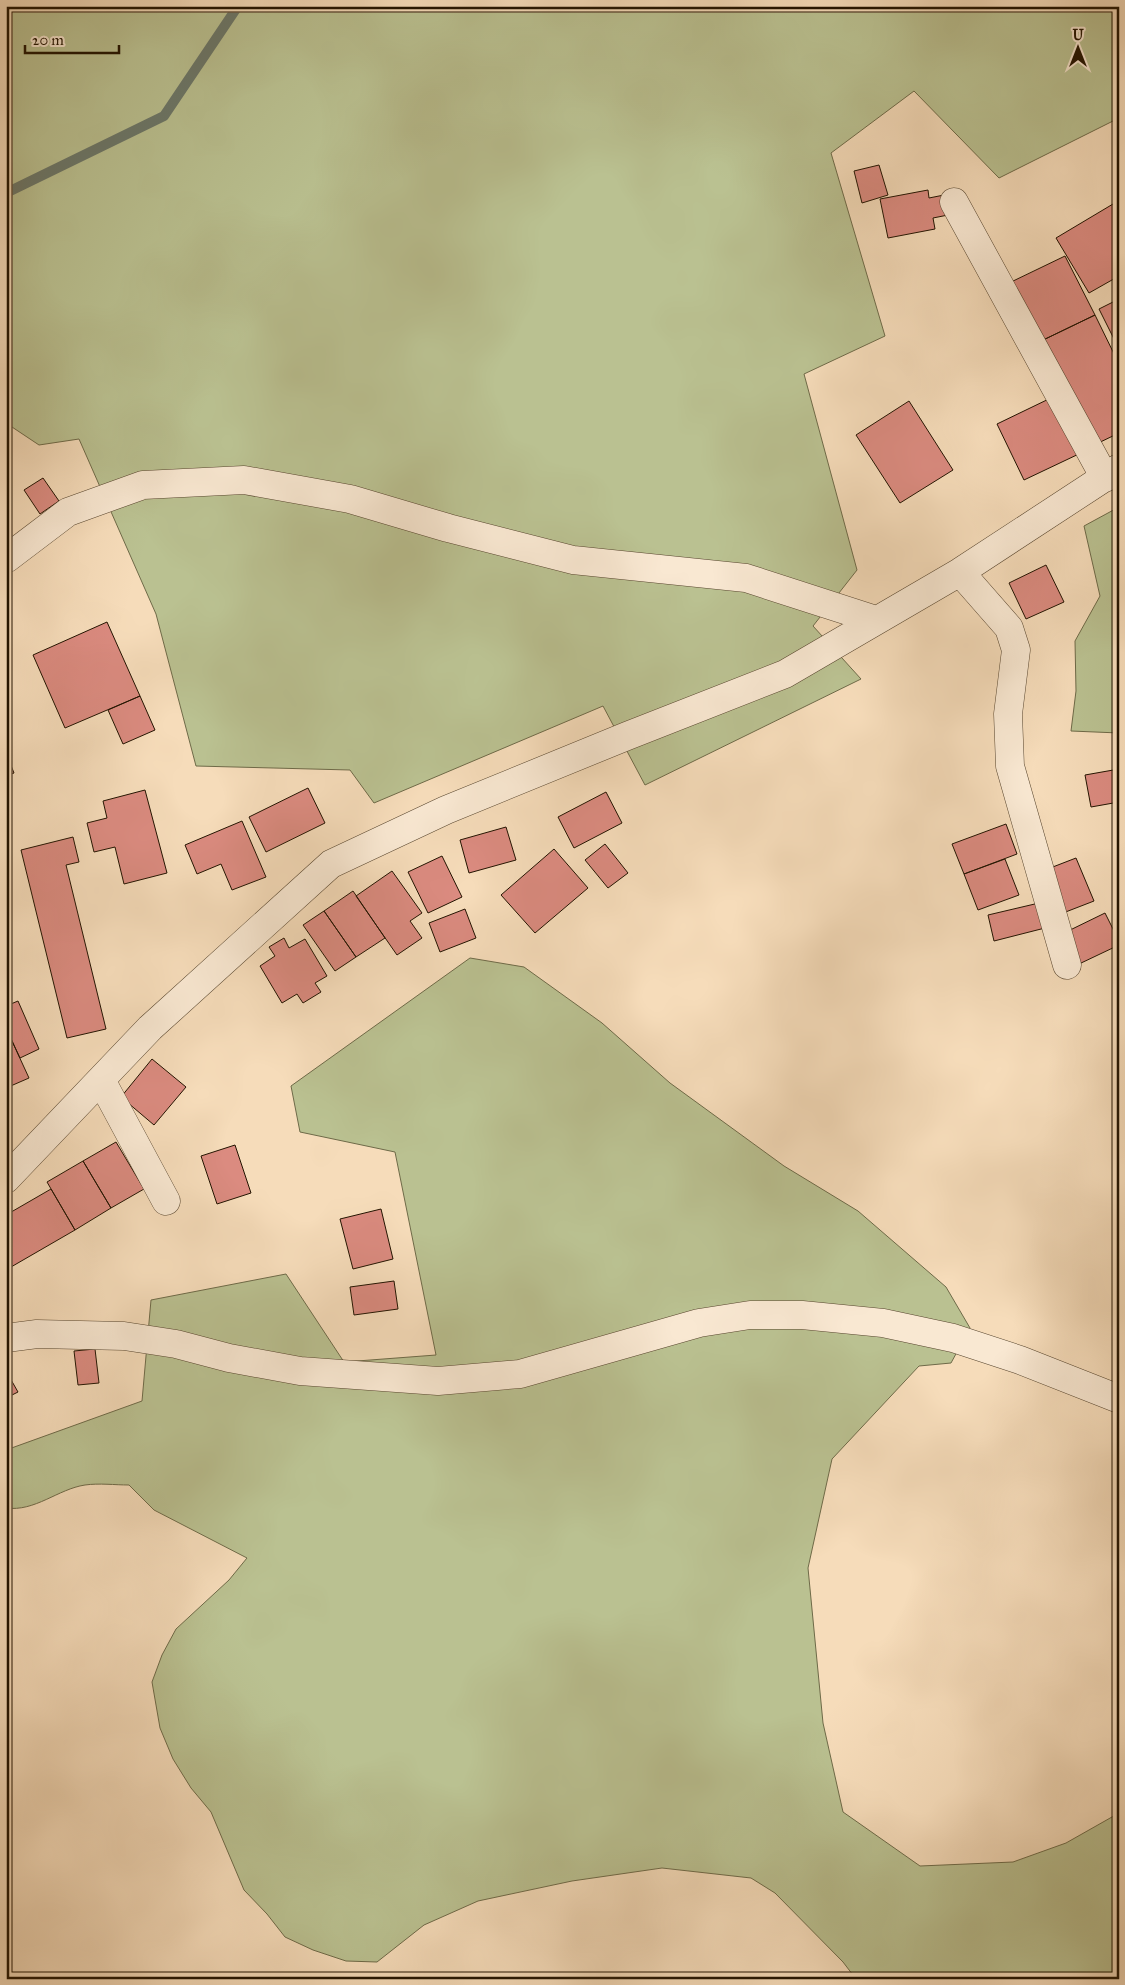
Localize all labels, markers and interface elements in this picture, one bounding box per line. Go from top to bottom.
scale bar [25,22,119,54]
north arrow [1052,22,1102,72]
text: U [1072,27,1084,44]
text: 20 m [32,31,64,49]

